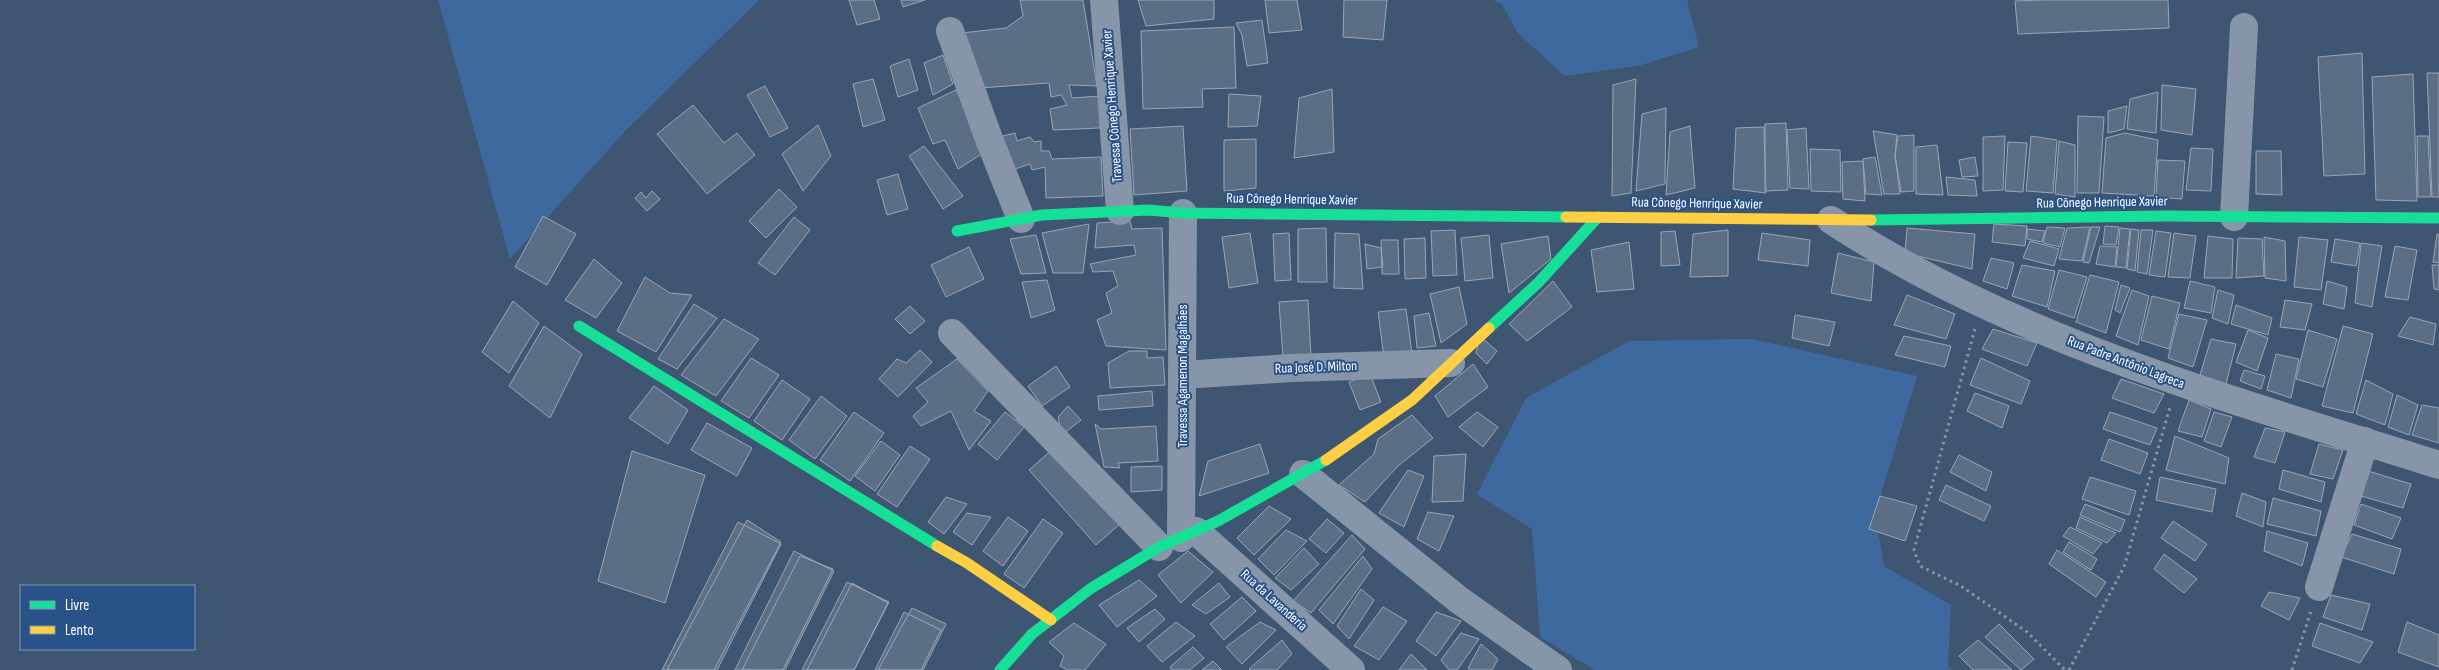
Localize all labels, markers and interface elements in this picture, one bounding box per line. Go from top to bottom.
street label: Travessa Cônego Henrique Xavier [1098,29,1126,183]
street label: Rua Cônego Henrique Xavier [1226,189,1358,209]
street label: Rua Cônego Henrique Xavier [2036,192,2168,212]
street label: Rua Cônego Henrique Xavier [1631,193,1763,213]
street label: Travessa Agamenon Magalhães [1174,305,1191,447]
street label: Rua Padre Antônio Lagreca [2065,332,2187,392]
street label: Rua José D. Milton [1275,357,1357,377]
street label: Rua da Lavanderia [1237,566,1311,634]
legend [20,585,195,650]
text: Livre [65,596,89,615]
text: Lento [65,621,94,640]

